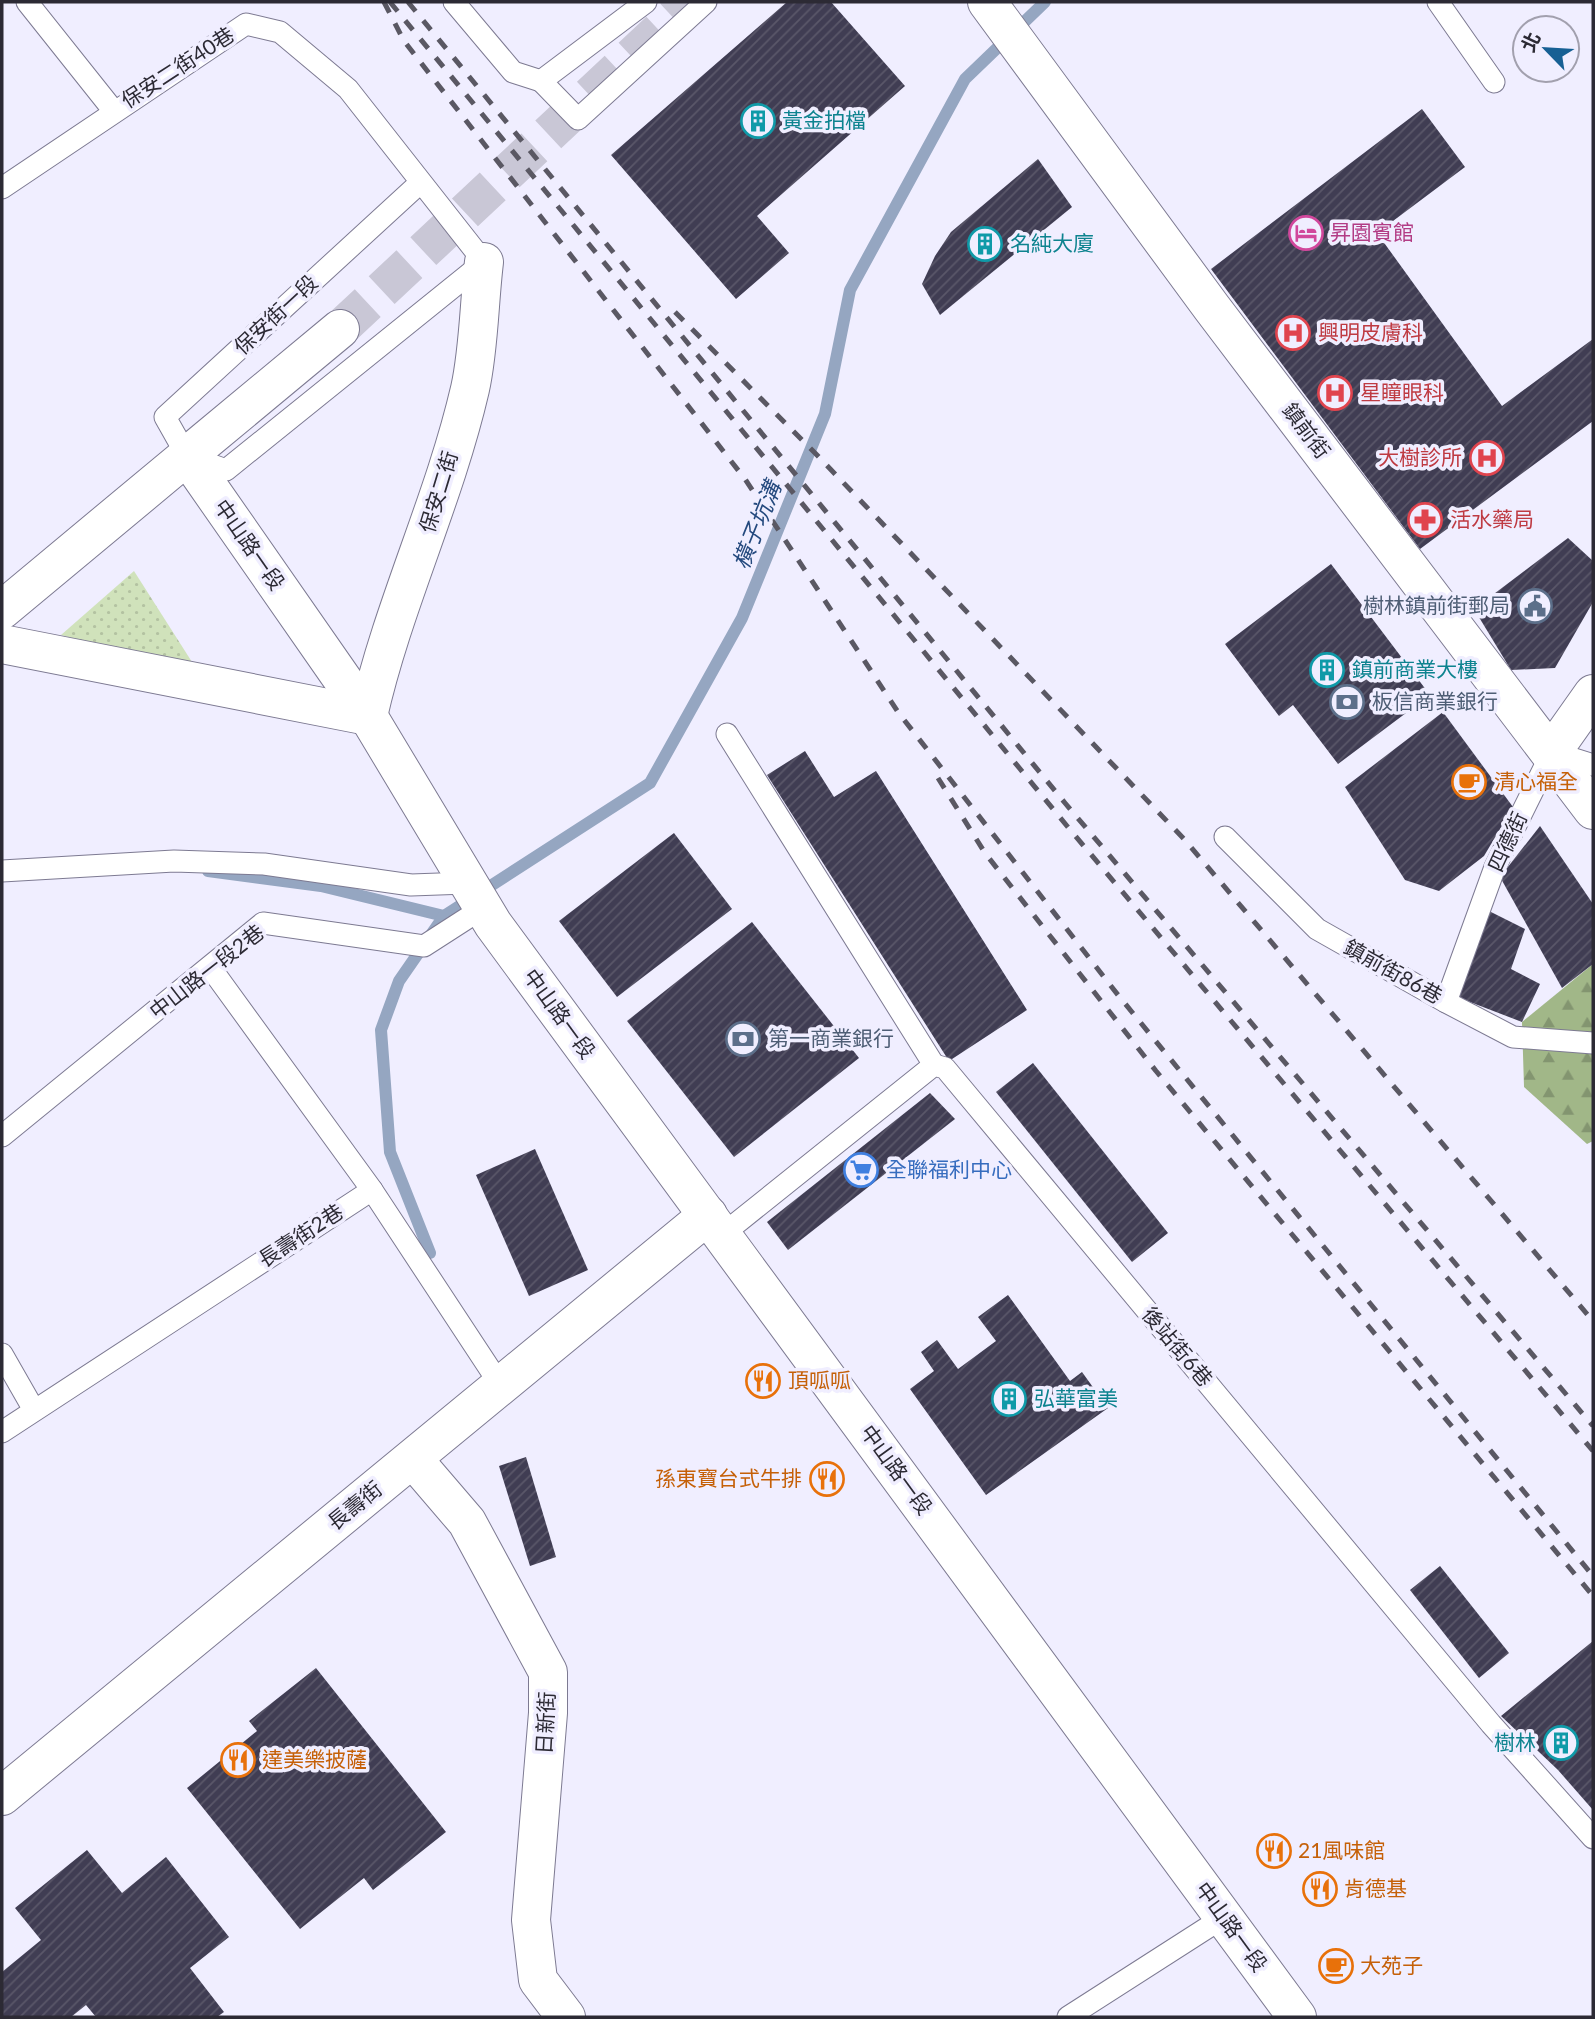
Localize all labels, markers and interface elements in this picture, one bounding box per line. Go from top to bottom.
north arrow [1511,14,1581,84]
street label: 保安二街40巷 [116,21,238,112]
text: 北 [1516,28,1545,55]
building icon: 黃金拍檔 [739,102,777,140]
place label: 黃金拍檔 [782,107,866,132]
hotel icon: 昇園賓館 [1287,214,1325,252]
place label: 昇園賓館 [1330,219,1414,244]
building icon: 名純大廈 [966,225,1004,263]
place label: 名純大廈 [1010,230,1094,255]
street label: 保安街一段 [228,269,322,359]
hospital icon: 興明皮膚科 [1274,314,1312,352]
place label: 興明皮膚科 [1318,319,1423,344]
hospital icon: 星瞳眼科 [1316,374,1354,412]
place label: 星瞳眼科 [1360,379,1444,404]
street label: 鎮前街 [1278,397,1336,463]
hospital icon: 大樹診所 [1468,439,1506,477]
place label: 大樹診所 [1378,444,1462,469]
street label: 保安二街 [413,448,462,535]
water label: 橫子坑溝 [726,474,787,573]
street label: 中山路一段 [210,494,291,594]
pharmacy icon: 活水藥局 [1406,501,1444,539]
place label: 活水藥局 [1450,506,1534,531]
public building icon: 樹林鎮前街郵局 [1516,587,1554,625]
place label: 樹林鎮前街郵局 [1363,592,1510,617]
building icon: 鎮前商業大樓 [1308,651,1346,689]
place label: 鎮前商業大樓 [1352,656,1478,681]
bank icon: 板信商業銀行 [1328,683,1366,721]
place label: 板信商業銀行 [1372,688,1498,713]
cafe icon: 清心福全 [1450,763,1488,801]
place label: 清心福全 [1494,768,1578,793]
street label: 四德街 [1482,808,1531,875]
street label: 中山路一段2巷 [144,918,268,1023]
street label: 鎮前街86巷 [1340,933,1447,1008]
street label: 中山路一段 [519,963,601,1063]
bank icon: 第一商業銀行 [724,1020,762,1058]
place label: 第一商業銀行 [768,1025,894,1050]
supermarket icon: 全聯福利中心 [842,1151,880,1189]
place label: 全聯福利中心 [886,1156,1012,1181]
street label: 長壽街2巷 [253,1198,347,1271]
street label: 後站街6巷 [1138,1301,1219,1391]
restaurant icon: 頂呱呱 [744,1362,782,1400]
place label: 頂呱呱 [788,1367,851,1392]
building icon: 弘華富美 [990,1380,1028,1418]
place label: 弘華富美 [1034,1385,1118,1410]
street label: 中山路一段 [856,1419,938,1519]
restaurant icon: 孫東寶台式牛排 [808,1460,846,1498]
place label: 孫東寶台式牛排 [655,1465,802,1490]
street label: 長壽街 [322,1475,386,1534]
street label: 日新街 [530,1691,559,1755]
building icon: 樹林 [1542,1724,1580,1762]
place label: 樹林 [1494,1729,1536,1754]
restaurant icon: 達美樂披薩 [219,1741,257,1779]
place label: 達美樂披薩 [262,1746,367,1771]
restaurant icon: 21風味館 [1255,1832,1293,1870]
place label: 21風味館 [1298,1837,1385,1862]
restaurant icon: 肯德基 [1301,1870,1339,1908]
place label: 肯德基 [1344,1875,1407,1900]
street label: 中山路一段 [1191,1876,1273,1976]
cafe icon: 大苑子 [1317,1947,1355,1985]
place label: 大苑子 [1360,1952,1423,1977]

